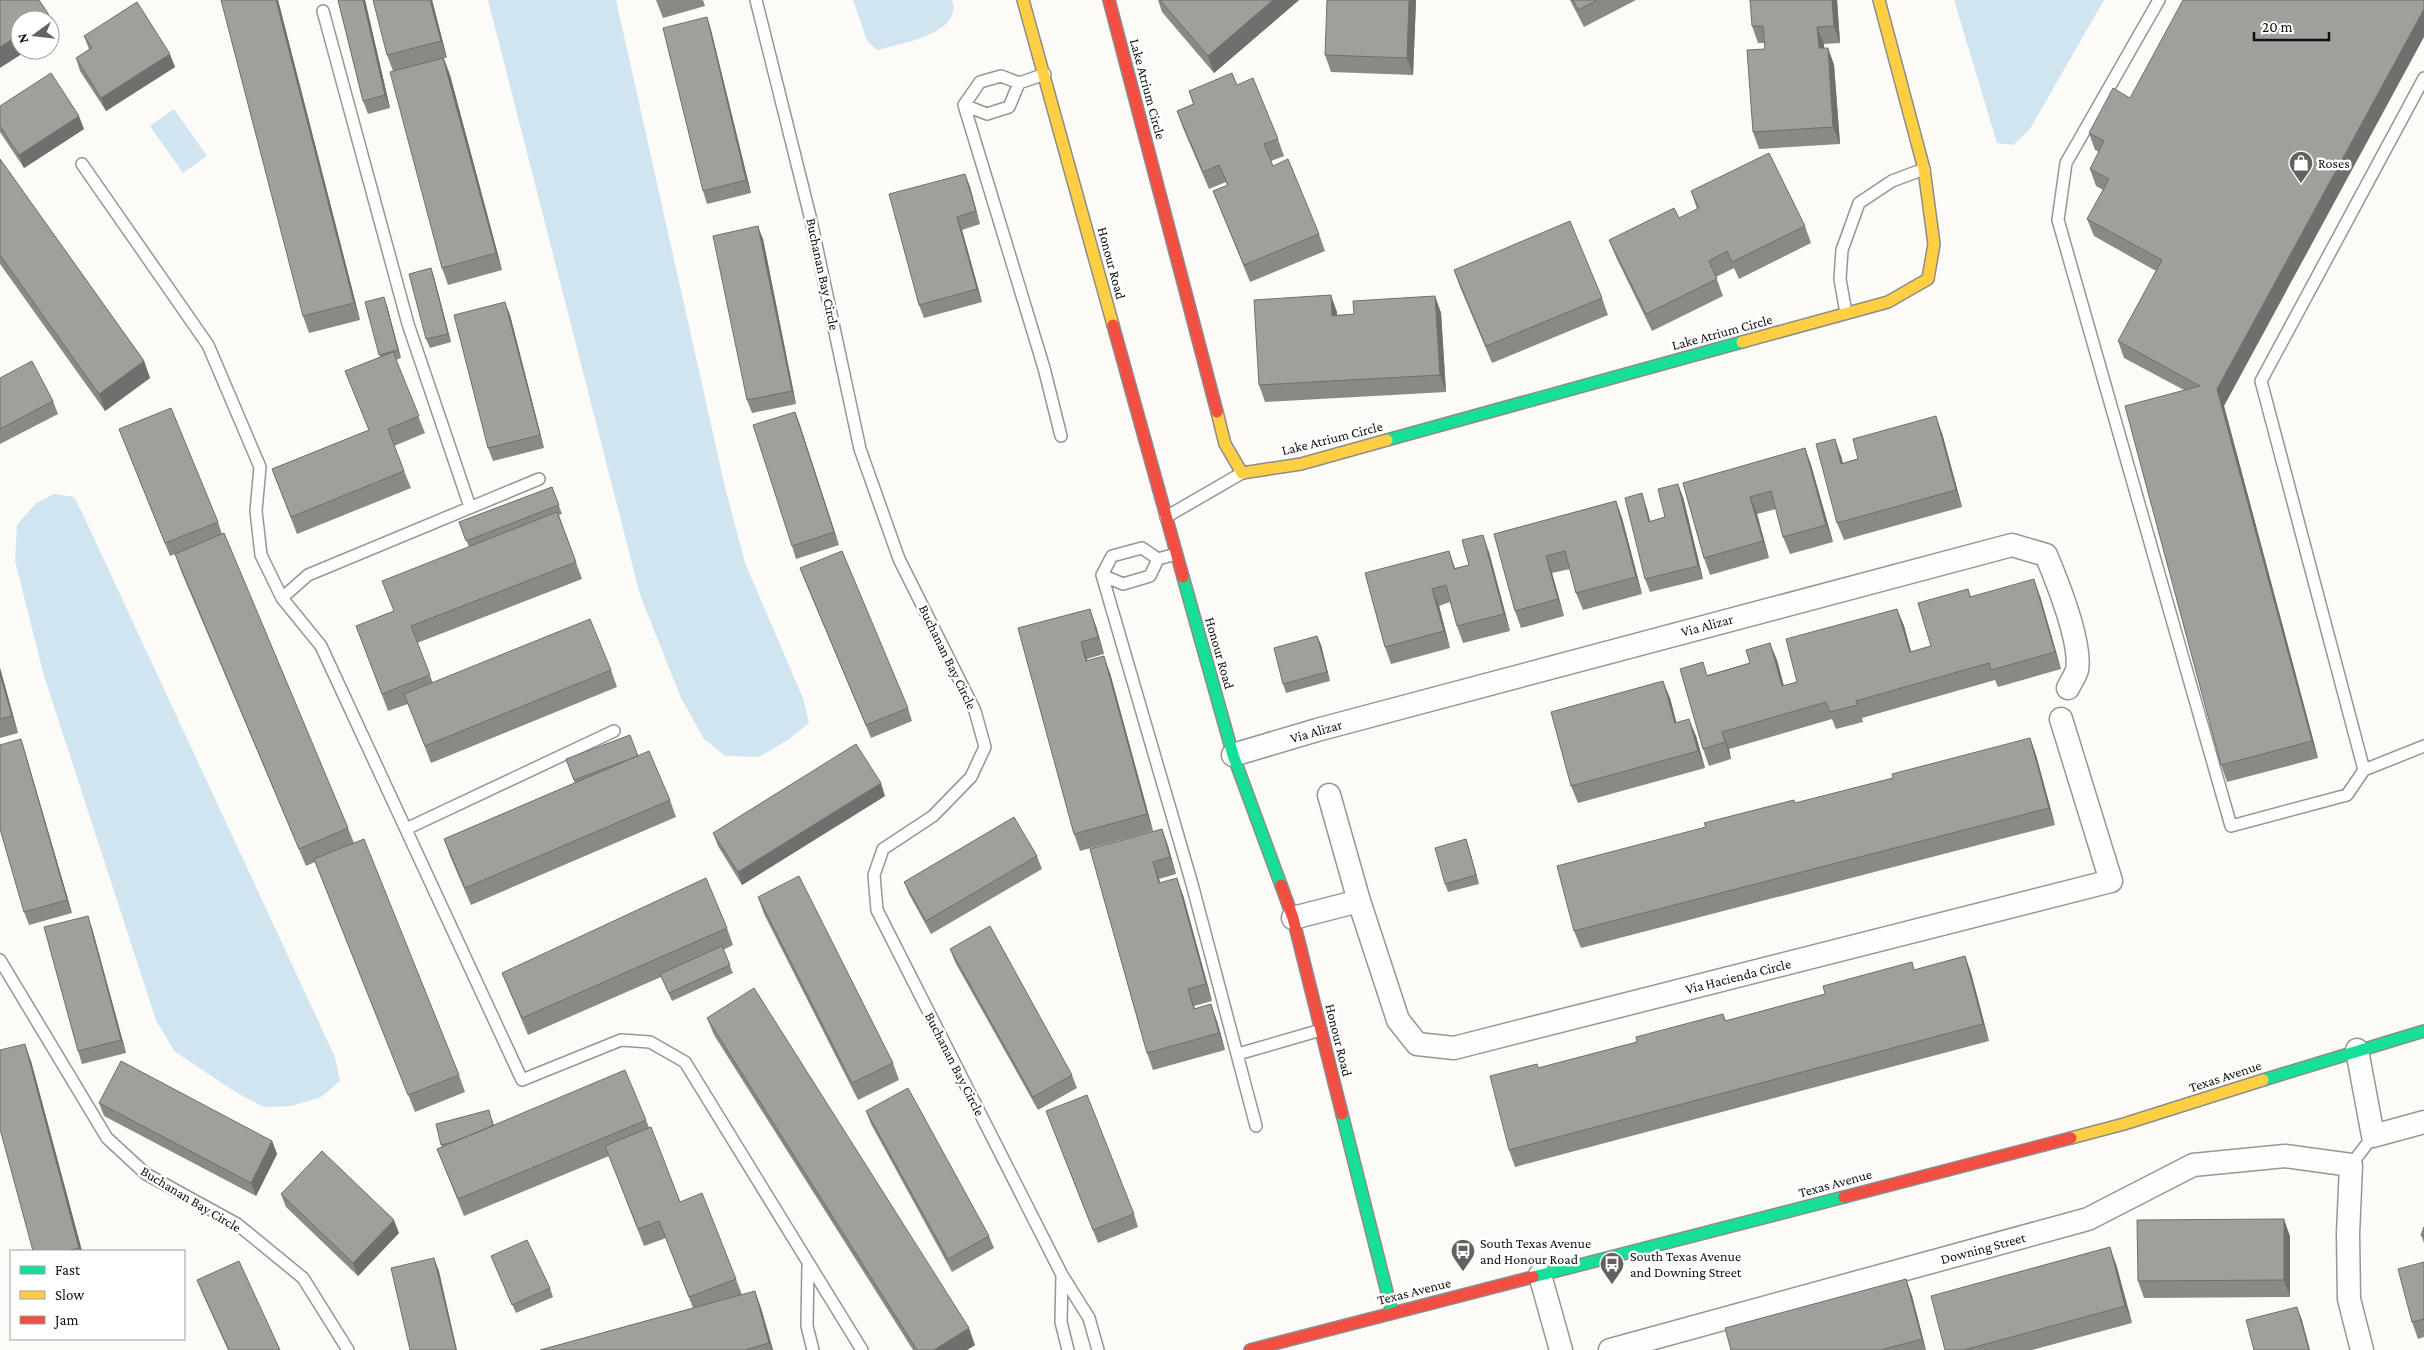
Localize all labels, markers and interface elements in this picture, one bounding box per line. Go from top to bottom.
north arrow [10,10,60,60]
scale bar [2254,10,2329,42]
text: 20 m [2262,19,2293,35]
text: N [13,31,31,45]
street label: Lake Atrium Circle [1127,37,1169,141]
shop icon: Roses [2288,150,2314,184]
place label: Roses [2318,155,2350,171]
street label: Buchanan Bay Circle [803,216,843,332]
street label: Honour Road [1095,225,1129,301]
street label: Lake Atrium Circle [1670,311,1774,353]
street label: Lake Atrium Circle [1280,418,1384,458]
street label: Buchanan Bay Circle [916,602,980,712]
street label: Via Alizar [1679,610,1735,640]
street label: Honour Road [1202,615,1238,691]
street label: Via Alizar [1288,716,1344,746]
street label: Via Hacienda Circle [1684,955,1792,997]
street label: Honour Road [1322,1002,1356,1078]
street label: Buchanan Bay Circle [922,1009,988,1119]
street label: Texas Avenue [2187,1057,2263,1095]
street label: Buchanan Bay Circle [138,1163,244,1235]
street label: Texas Avenue [1797,1166,1873,1200]
street label: Downing Street [1939,1229,2028,1267]
place label: South Texas Avenue and Honour Road [1480,1235,1591,1267]
bus stop icon: South Texas Avenue and Honour Road [1450,1238,1476,1272]
place label: South Texas Avenue and Downing Street [1630,1248,1742,1280]
legend [10,1250,185,1340]
bus stop icon: South Texas Avenue and Downing Street [1599,1251,1625,1285]
text: Fast [55,1262,81,1278]
street label: Texas Avenue [1375,1274,1453,1308]
text: Slow [55,1287,85,1303]
text: Jam [53,1312,78,1329]

